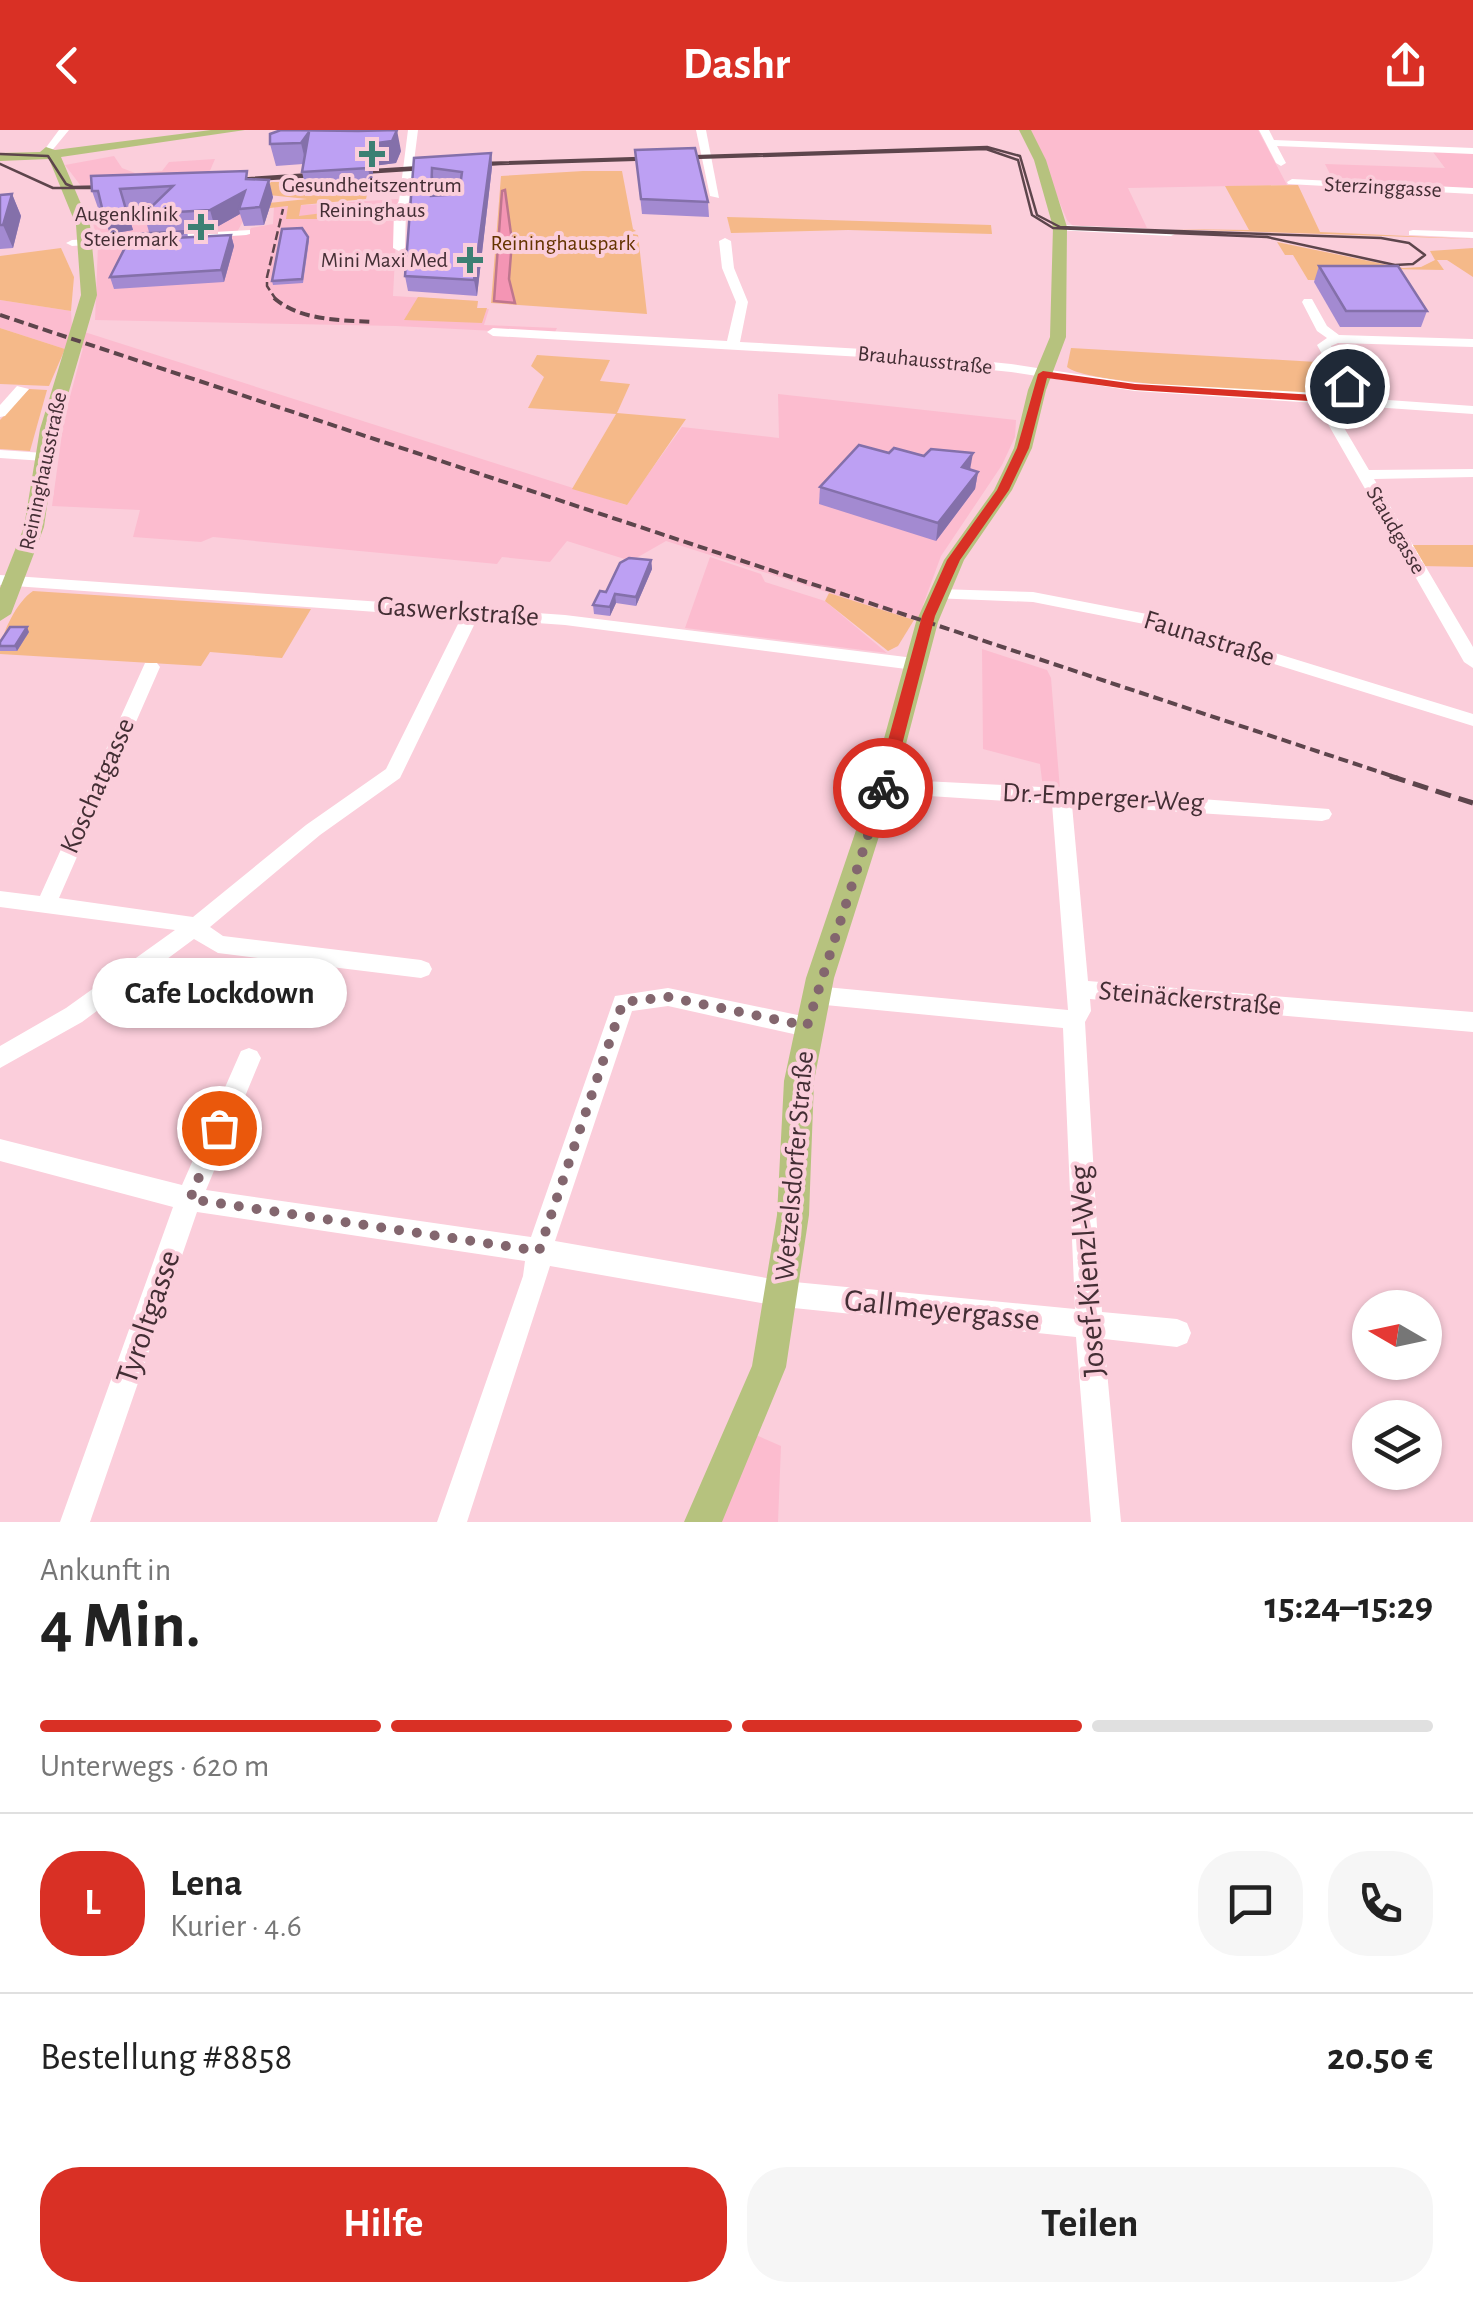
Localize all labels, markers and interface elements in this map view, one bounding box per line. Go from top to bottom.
icon: back [40,38,95,93]
icon: share [1378,38,1433,93]
text: Dashr [683,42,790,87]
marker: Gesundheitszentrum Reininghaus [359,141,385,167]
street label: Sterzinggasse [1324,173,1442,201]
place label: Gesundheitszentrum Reininghaus [282,174,462,221]
place label: Augenklinik Steiermark [75,203,178,250]
marker: Augenklinik Steiermark [188,214,214,240]
park label: Reininghauspark [491,232,635,254]
marker: Mini Maxi Med [457,247,483,273]
place label: Mini Maxi Med [321,249,448,271]
street label: Brauhausstraße [857,342,993,378]
pin [1305,344,1390,429]
icon: home [1320,359,1375,414]
street label: Reininghausstraße [15,390,71,552]
street label: Staudgasse [1362,482,1430,578]
street label: Gaswerkstraße [376,592,540,632]
street label: Faunastraße [1140,606,1278,672]
street label: Koschatgasse [56,714,140,858]
courier [833,738,933,838]
icon: bike [856,761,911,816]
street label: Dr.-Emperger-Weg [1002,779,1205,817]
callout: Cafe Lockdown [91,958,346,1028]
text: Cafe Lockdown [124,977,315,1009]
street label: Steinäckerstraße [1097,977,1283,1021]
street label: Wetzelsdorfer Straße [771,1050,819,1282]
pin [177,1086,262,1171]
icon: bag [192,1101,247,1156]
street label: Josef-Kienzl-Weg [1064,1164,1110,1378]
street label: Tyroltgasse [110,1246,186,1388]
street label: Gallmeyergasse [843,1284,1041,1336]
north arrow [1352,1290,1442,1380]
map controls [1352,1290,1442,1490]
button: layers [1352,1400,1442,1490]
text: Ankunft in [40,1554,171,1586]
text: 15:24–15:29 [1265,1588,1433,1626]
text: 4 Min. [40,1594,201,1659]
text: Unterwegs · 620 m [40,1750,269,1782]
button: chat [1198,1851,1303,1956]
button: phone [1328,1851,1433,1956]
text: Lena [170,1865,243,1903]
text: L [84,1884,101,1922]
text: Kurier · 4.6 [170,1910,302,1942]
text: Bestellung #8858 [40,2039,292,2077]
text: 20.50 € [1327,2039,1433,2077]
button: Hilfe [40,2167,727,2282]
button: Teilen [747,2167,1433,2282]

